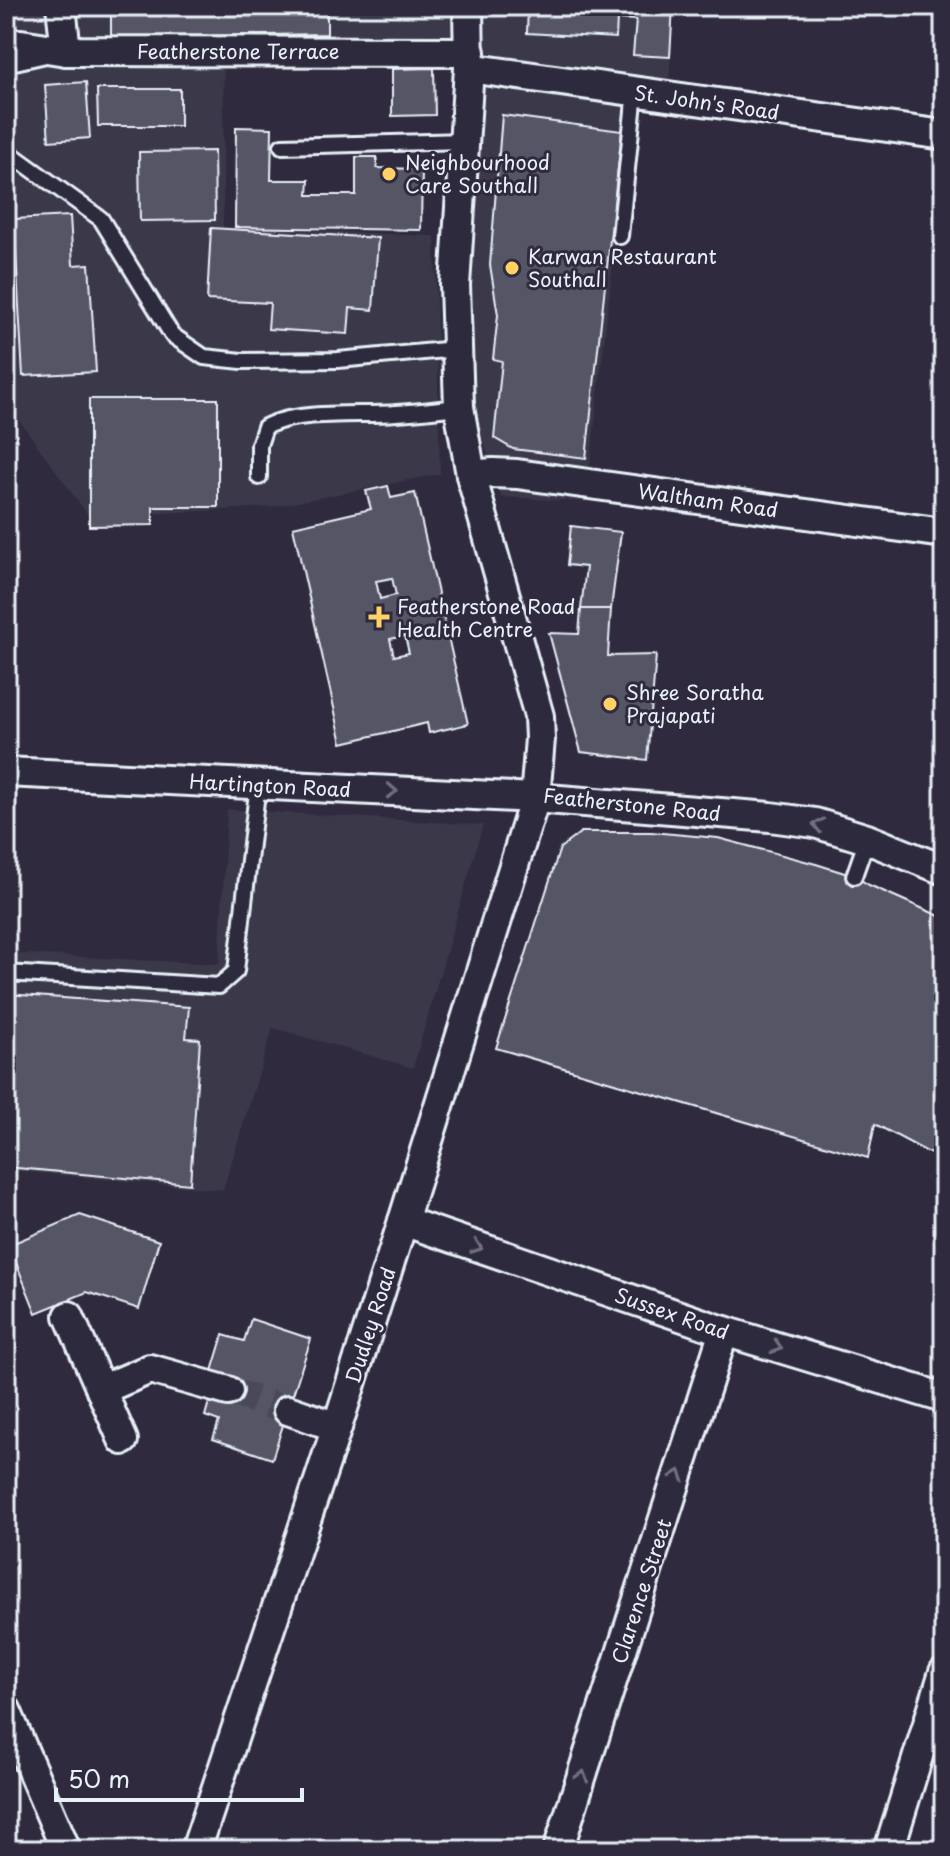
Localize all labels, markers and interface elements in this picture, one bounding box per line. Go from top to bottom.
street label: Featherstone Terrace [137,36,339,66]
street label: St. John's Road [633,77,781,127]
place label: Neighbourhood Care Southall [405,147,550,200]
marker: Neighbourhood Care Southall [380,165,398,183]
place label: Karwan Restaurant Southall [528,241,717,294]
marker: Karwan Restaurant Southall [503,259,521,277]
street label: Waltham Road [636,475,780,525]
place label: Featherstone Road Health Centre [397,591,576,644]
marker: Featherstone Road Health Centre [368,606,390,628]
place label: Shree Soratha Prajapati [626,677,764,730]
marker: Shree Soratha Prajapati [601,695,619,713]
street label: Hartington Road [188,766,352,804]
street label: Featherstone Road [542,780,722,828]
one-way arrow [386,782,399,799]
one-way arrow [812,817,825,834]
one-way arrow [469,1237,483,1253]
street label: Dudley Road [337,1263,403,1387]
street label: Sussex Road [611,1279,733,1347]
one-way arrow [769,1338,783,1354]
one-way arrow [669,1468,685,1482]
street label: Clarence Street [603,1515,679,1667]
scale bar [56,1752,302,1802]
text: 50 m [68,1760,130,1796]
one-way arrow [573,1769,589,1783]

